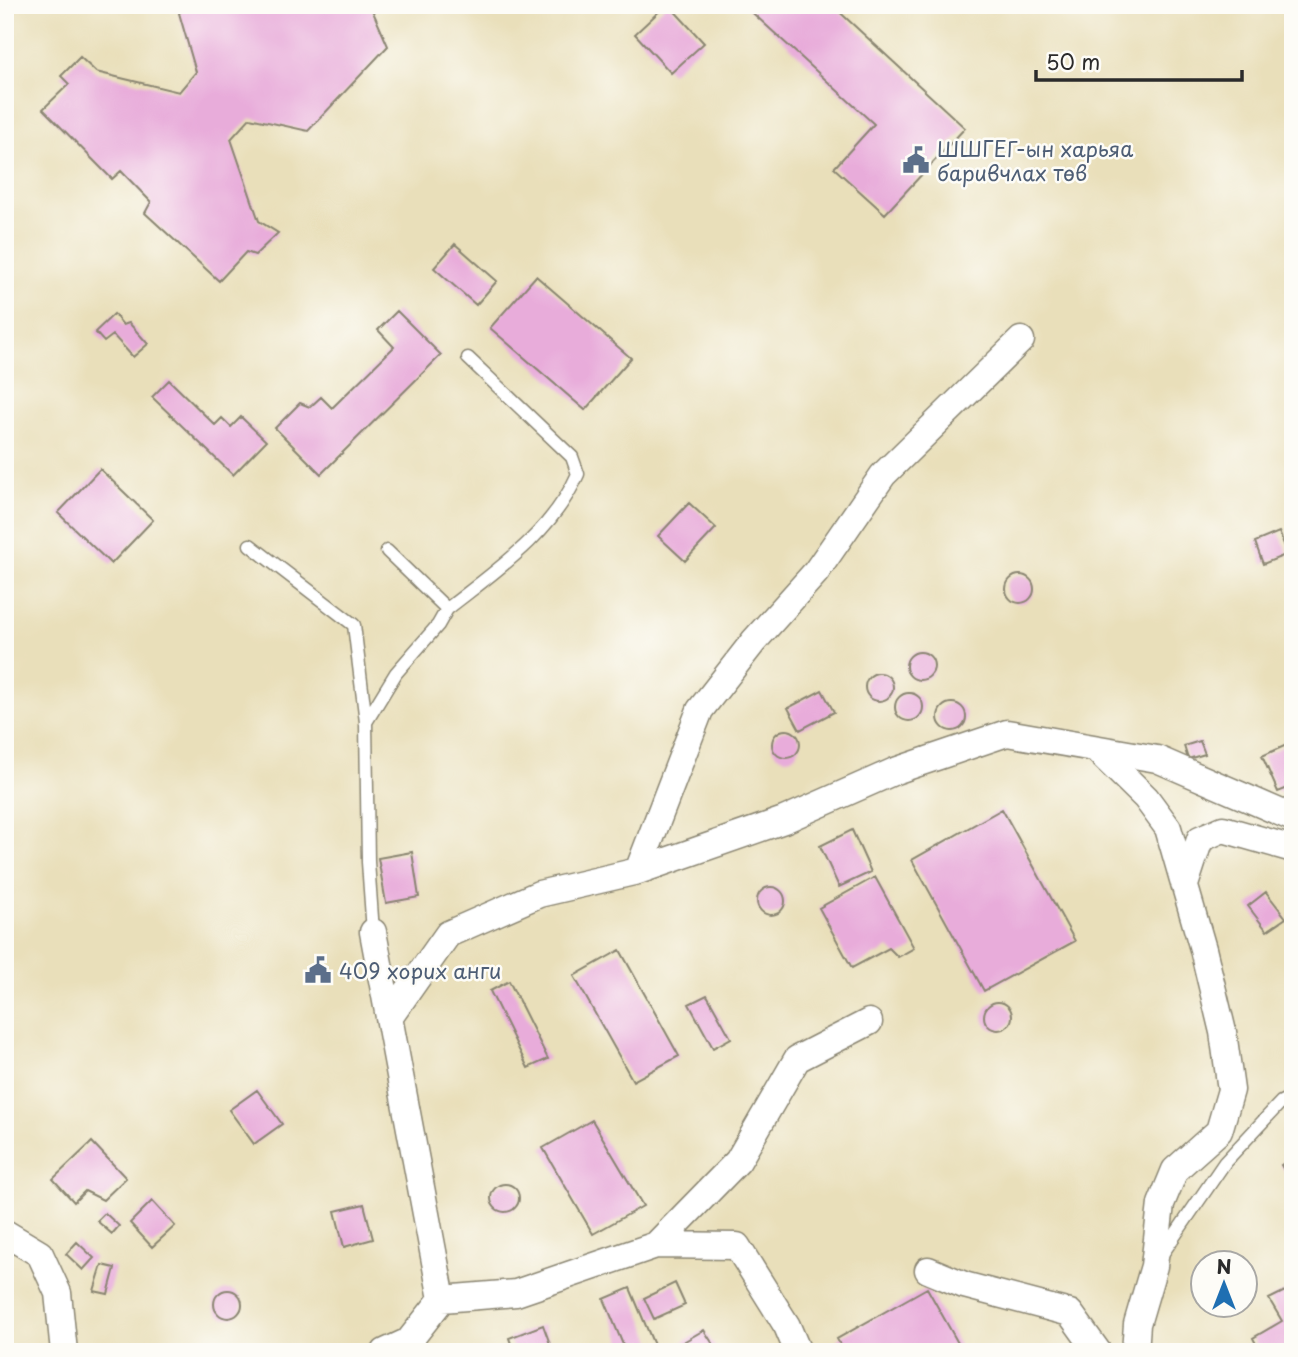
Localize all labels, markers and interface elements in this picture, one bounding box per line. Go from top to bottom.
scale bar [1036,38,1242,82]
text: 50 m [1046,45,1100,77]
place label: ШШГЕГ-ын харьяа баривчлах төв [937,132,1133,188]
public building icon: ШШГЕГ-ын харьяа баривчлах төв [901,145,931,175]
place label: 409 хорих анги [339,954,501,986]
public building icon: 409 хорих анги [303,955,333,985]
north arrow [1190,1248,1260,1318]
text: N [1216,1252,1232,1280]

